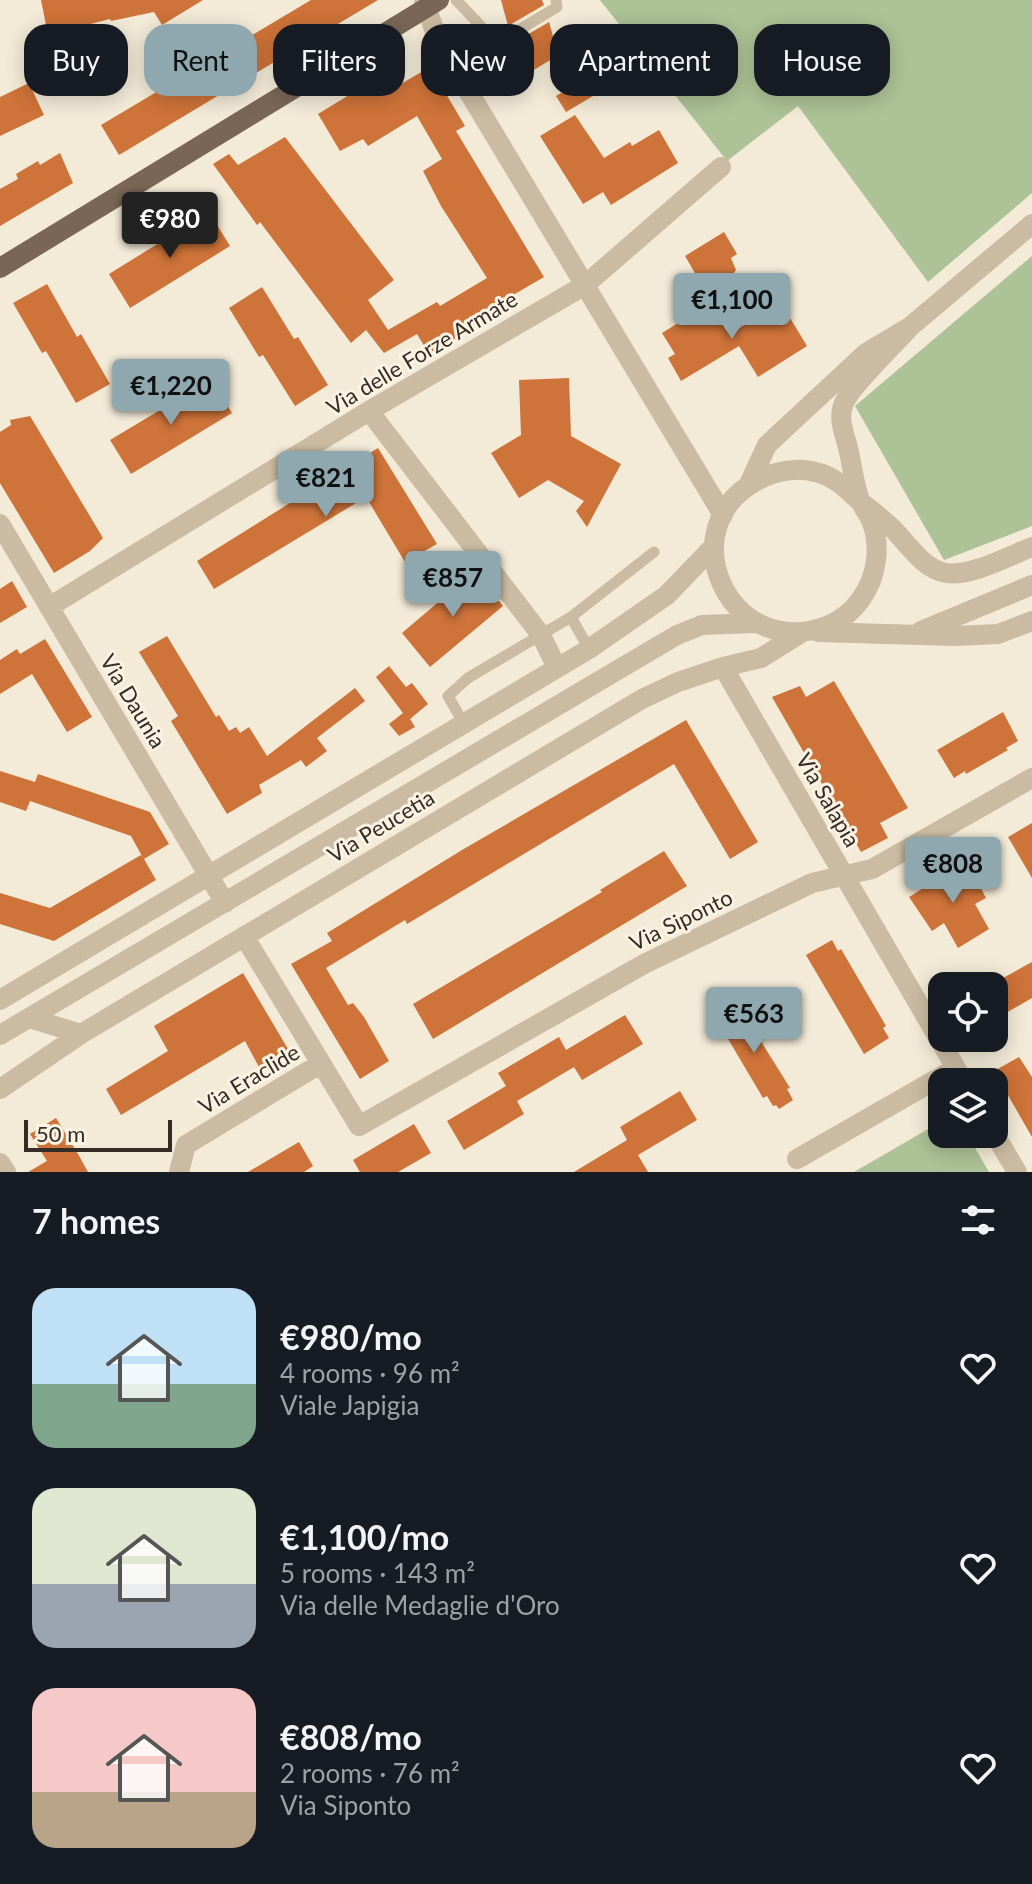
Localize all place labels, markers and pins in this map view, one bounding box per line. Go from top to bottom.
pin: €980 [123,192,217,260]
pin: €1,100 [667,273,797,341]
pin: €1,220 [106,359,236,427]
pin: €821 [279,451,373,519]
pin: €857 [406,551,500,619]
pin: €808 [906,837,1000,905]
pin: €563 [707,987,801,1055]

